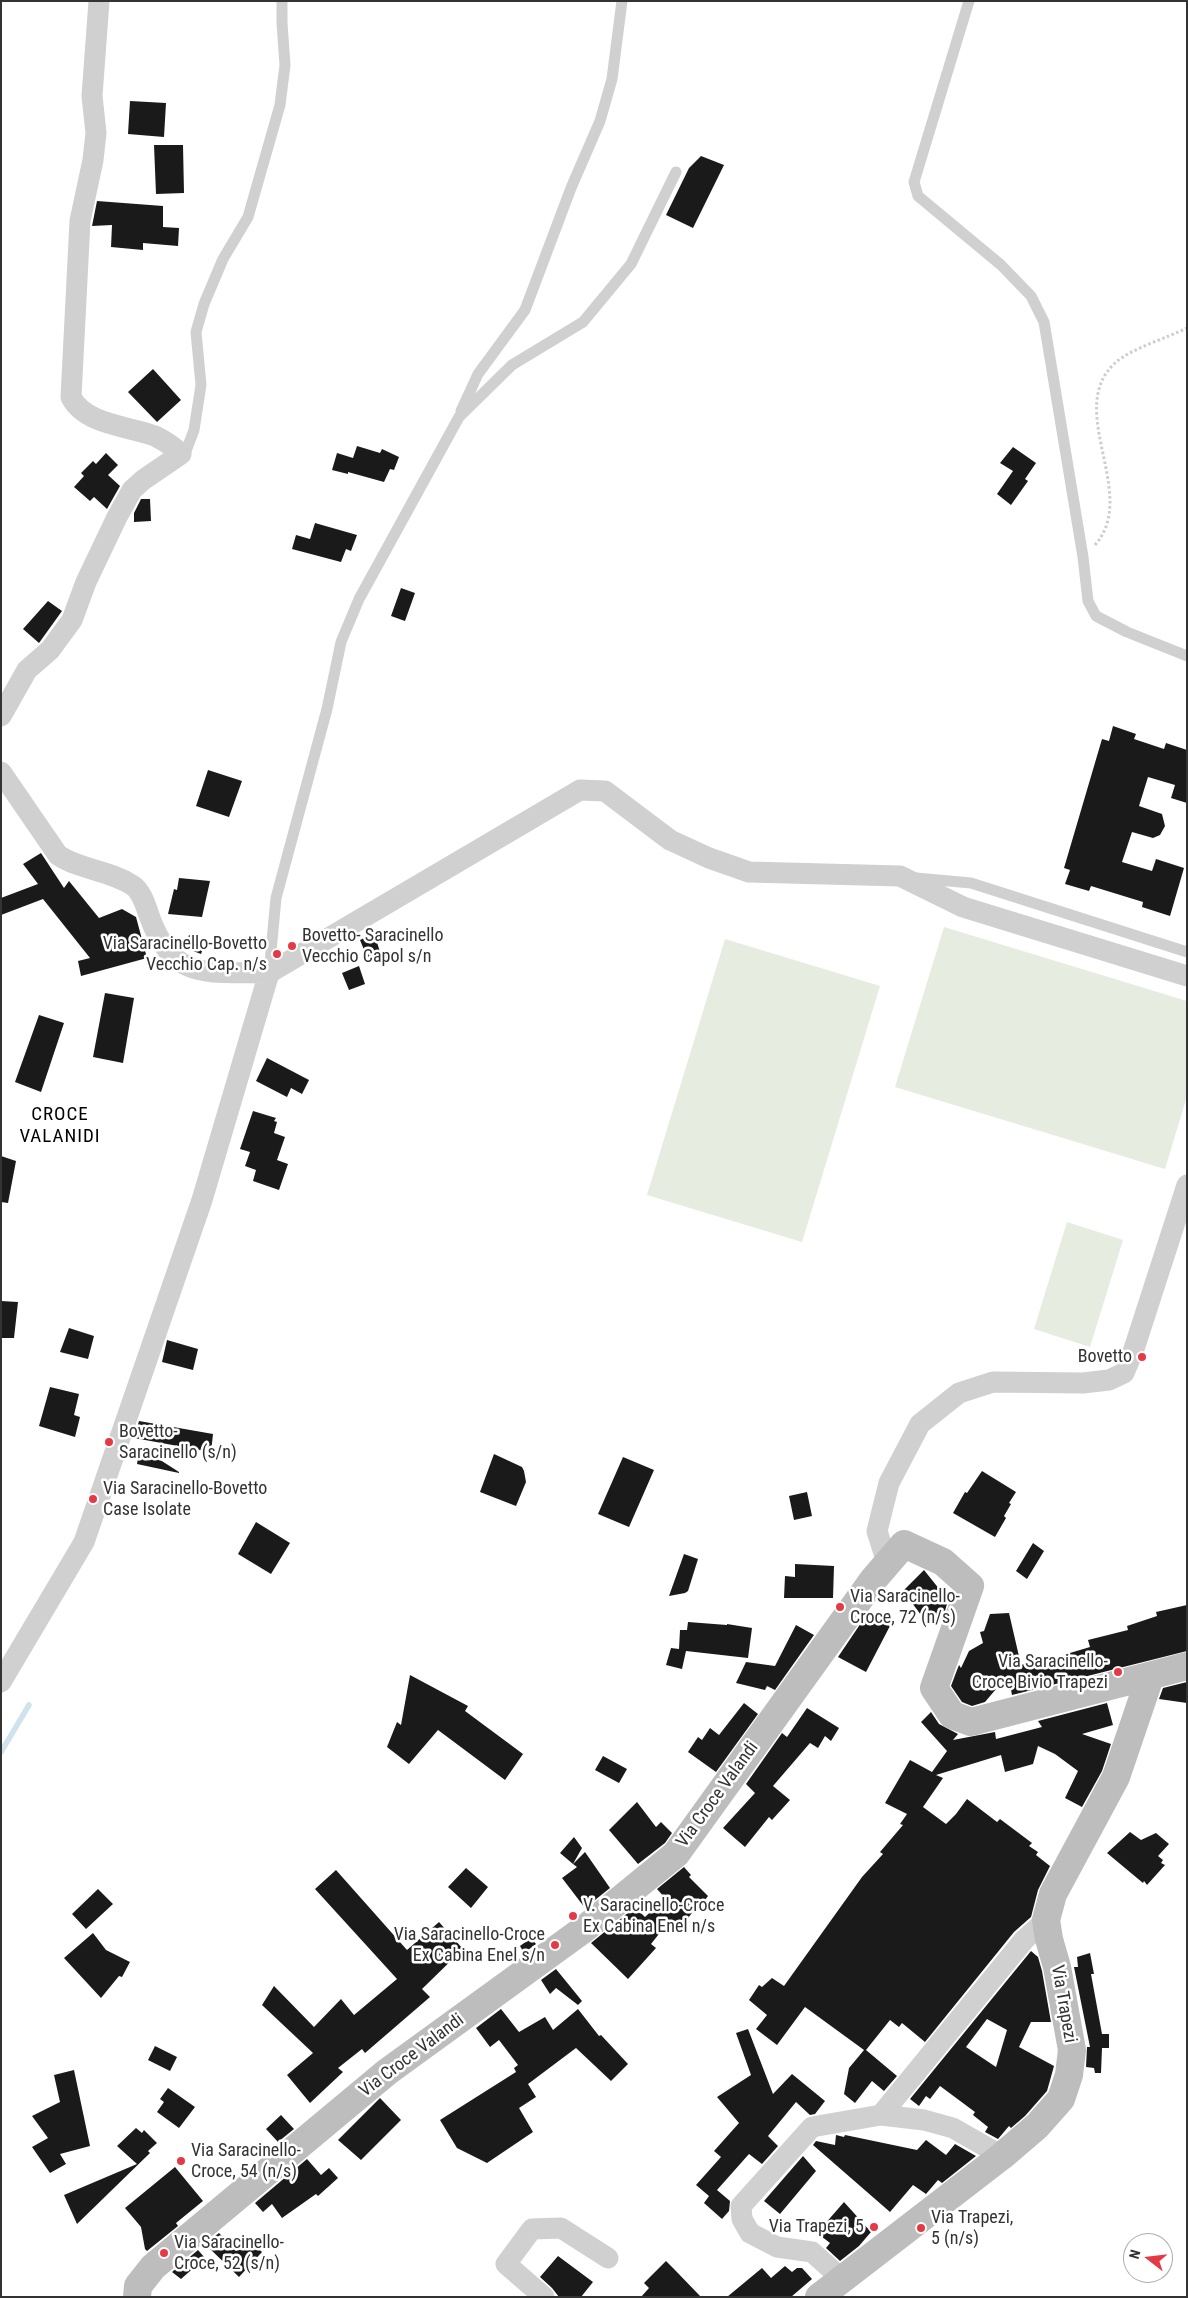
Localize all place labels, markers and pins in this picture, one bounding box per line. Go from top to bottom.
place label: Bovetto- Saracinello Vecchio Capol s/n [302,925,443,968]
place label: Via Saracinello-Bovetto Vecchio Cap. n/s [103,933,267,976]
marker: Bovetto- Saracinello Vecchio Capol s/n [286,940,298,952]
marker: Via Saracinello-Bovetto Vecchio Cap. n/s [271,948,283,960]
place label: Bovetto [1078,1346,1132,1368]
marker: Bovetto [1136,1351,1148,1363]
place label: Bovetto- Saracinello (s/n) [119,1421,237,1464]
marker: Bovetto- Saracinello (s/n) [103,1436,115,1448]
place label: Via Saracinello-Bovetto Case Isolate [103,1478,267,1520]
marker: Via Saracinello-Bovetto Case Isolate [87,1493,99,1505]
place label: Via Saracinello- Croce, 72 (n/s) [850,1586,960,1628]
marker: Via Saracinello- Croce, 72 (n/s) [834,1601,846,1613]
place label: Via Saracinello- Croce Bivio Trapezi [972,1651,1108,1694]
marker: Via Saracinello- Croce Bivio Trapezi [1112,1666,1124,1678]
place label: V. Saracinello-Croce Ex Cabina Enel n/s [583,1895,724,1938]
marker: V. Saracinello-Croce Ex Cabina Enel n/s [567,1910,579,1922]
place label: Via Saracinello-Croce Ex Cabina Enel s/n [394,1924,545,1966]
marker: Via Saracinello-Croce Ex Cabina Enel s/n [549,1939,561,1951]
place label: Via Saracinello- Croce, 54 (n/s) [191,2140,301,2182]
marker: Via Saracinello- Croce, 54 (n/s) [175,2155,187,2167]
place label: Via Trapezi, 5 (n/s) [931,2207,1013,2250]
place label: Via Trapezi, 5 [769,2216,864,2238]
marker: Via Trapezi, 5 [868,2221,880,2233]
marker: Via Trapezi, 5 (n/s) [915,2222,927,2234]
place label: Via Saracinello- Croce, 52 (s/n) [174,2232,284,2274]
marker: Via Saracinello- Croce, 52 (s/n) [158,2247,170,2259]

